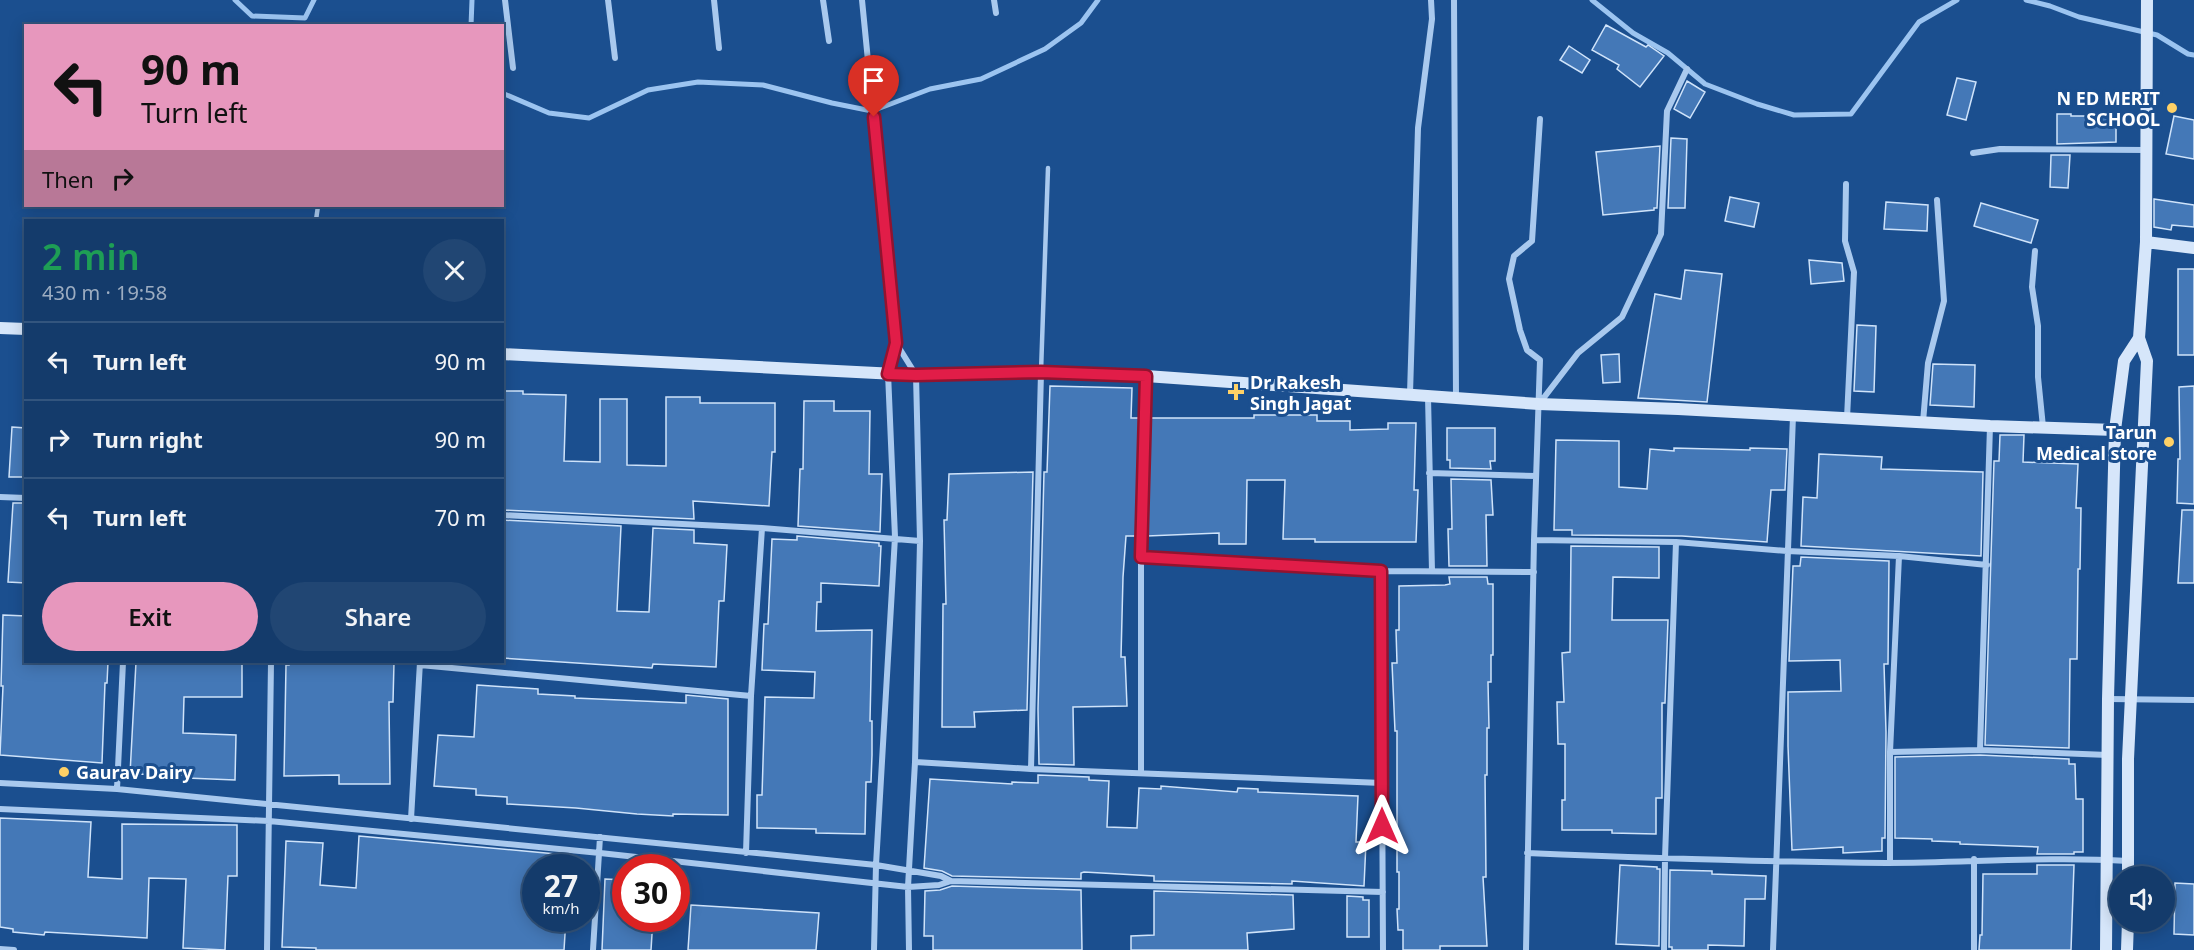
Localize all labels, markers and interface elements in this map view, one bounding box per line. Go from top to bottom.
text: 90 m [141,40,241,97]
icon: left [42,48,120,126]
pin [848,55,899,117]
icon: arrive [857,64,890,97]
place label: N ED MERIT SCHOOL [2057,86,2161,131]
text: Turn left [141,94,247,131]
marker: N ED MERIT SCHOOL [2165,101,2179,115]
icon: right [106,162,139,195]
text: Then [42,164,94,194]
text: 2 min [42,232,140,281]
button: close [423,239,486,302]
text: 430 m · 19:58 [42,279,167,306]
icon: left [42,345,75,378]
text: Turn left [93,346,187,376]
text: 90 m [435,346,486,376]
place label: Dr Rakesh Singh Jagat [1250,370,1352,415]
marker: Dr Rakesh Singh Jagat [1227,383,1245,401]
place label: Tarun Medical store [2036,420,2157,465]
icon: right [42,423,75,456]
text: Turn right [93,424,203,454]
text: 90 m [435,424,486,454]
marker: Tarun Medical store [2162,435,2176,449]
icon: left [42,501,75,534]
text: Turn left [93,502,187,532]
text: 70 m [435,502,486,532]
button: Exit [42,582,258,651]
button: Share [270,582,486,651]
place label: Gaurav Dairy [76,760,193,784]
marker: Gaurav Dairy [57,765,71,779]
position arrow [1350,794,1414,858]
speed limit sign: 30 [612,854,690,932]
text: 27 [544,865,578,906]
map controls [2109,866,2175,932]
button: sound [2109,866,2175,932]
text: km/h [543,898,579,918]

